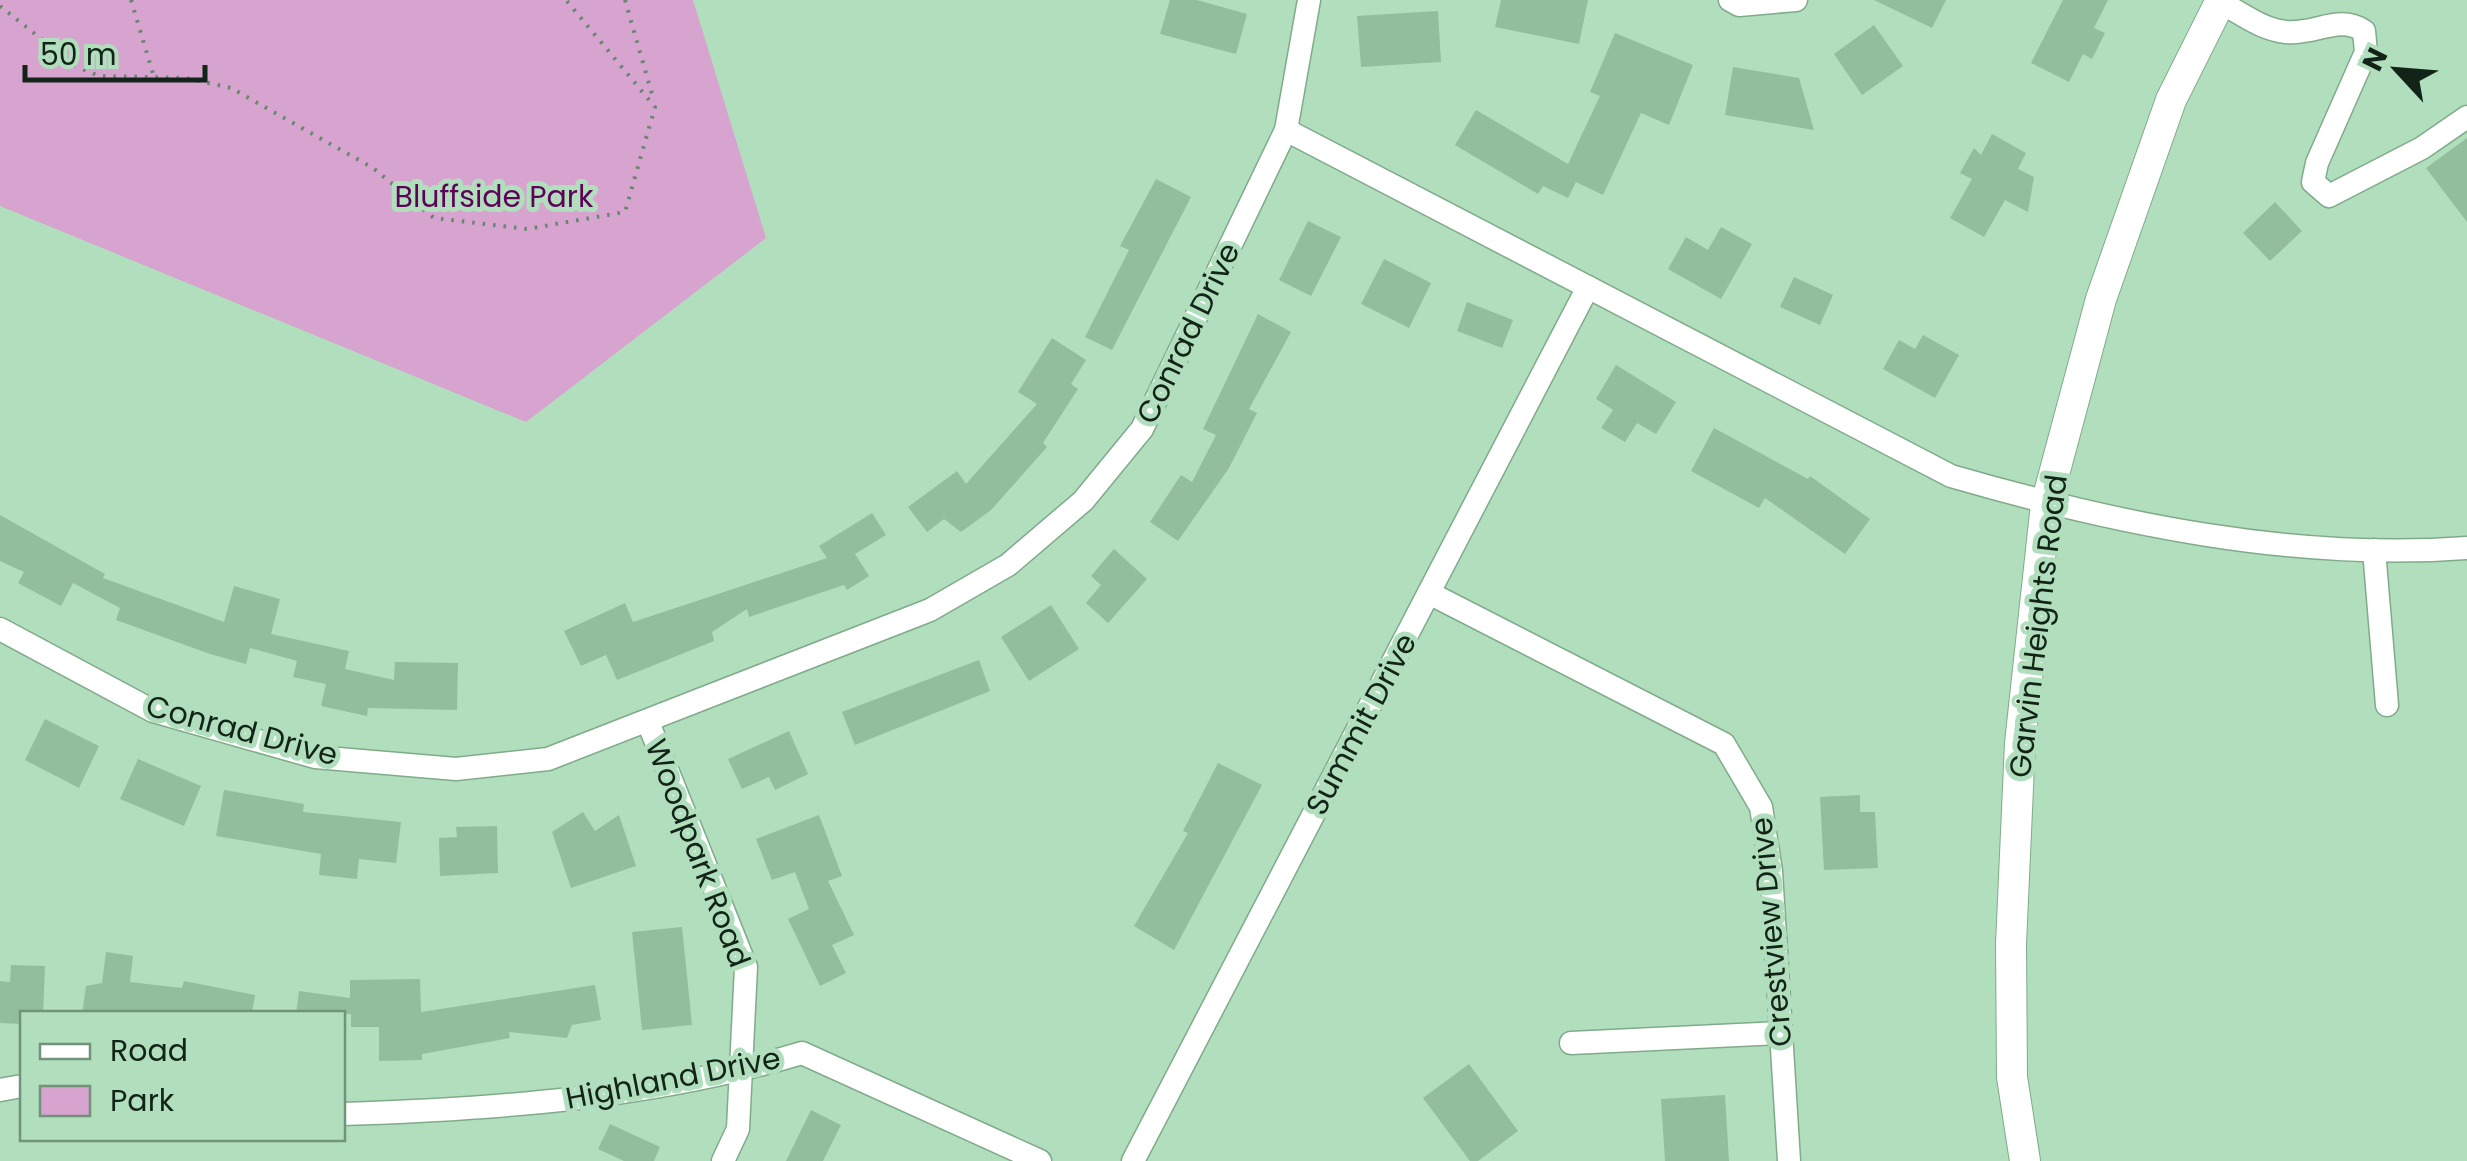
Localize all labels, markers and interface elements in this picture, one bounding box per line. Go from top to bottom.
scale bar [25,20,205,82]
north arrow [2347,20,2447,120]
text: 50 m [40,33,117,76]
text: N [2353,41,2397,77]
park label: Bluffside Park [395,175,594,218]
street label: Conrad Drive [1126,235,1250,431]
street label: Garvin Heights Road [1998,472,2078,780]
street label: Summit Drive [1295,626,1427,822]
street label: Conrad Drive [142,684,342,776]
street label: Woodpark Road [635,733,761,973]
street label: Crestview Drive [1740,815,1802,1049]
legend [20,1011,345,1141]
text: Road [110,1029,188,1072]
street label: Highland Drive [562,1036,784,1120]
text: Park [110,1079,175,1122]

